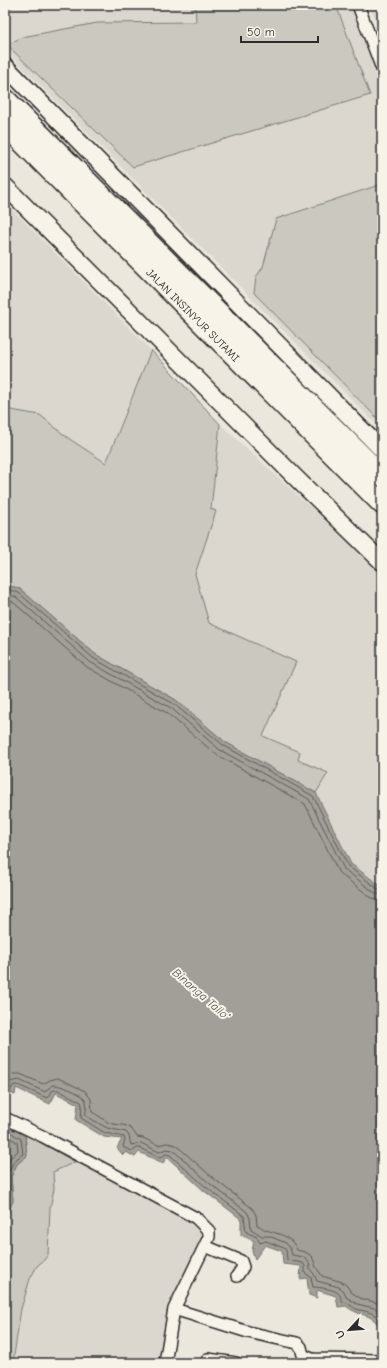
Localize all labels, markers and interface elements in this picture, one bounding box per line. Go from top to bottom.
scale bar [241,18,318,44]
text: 50 m [247,25,275,39]
street label: JALAN INSINYUR SUTAMI [143,266,242,365]
water label: Binanga Tallo' [170,965,233,1023]
north arrow [329,1310,369,1350]
text: U [333,1328,348,1340]

